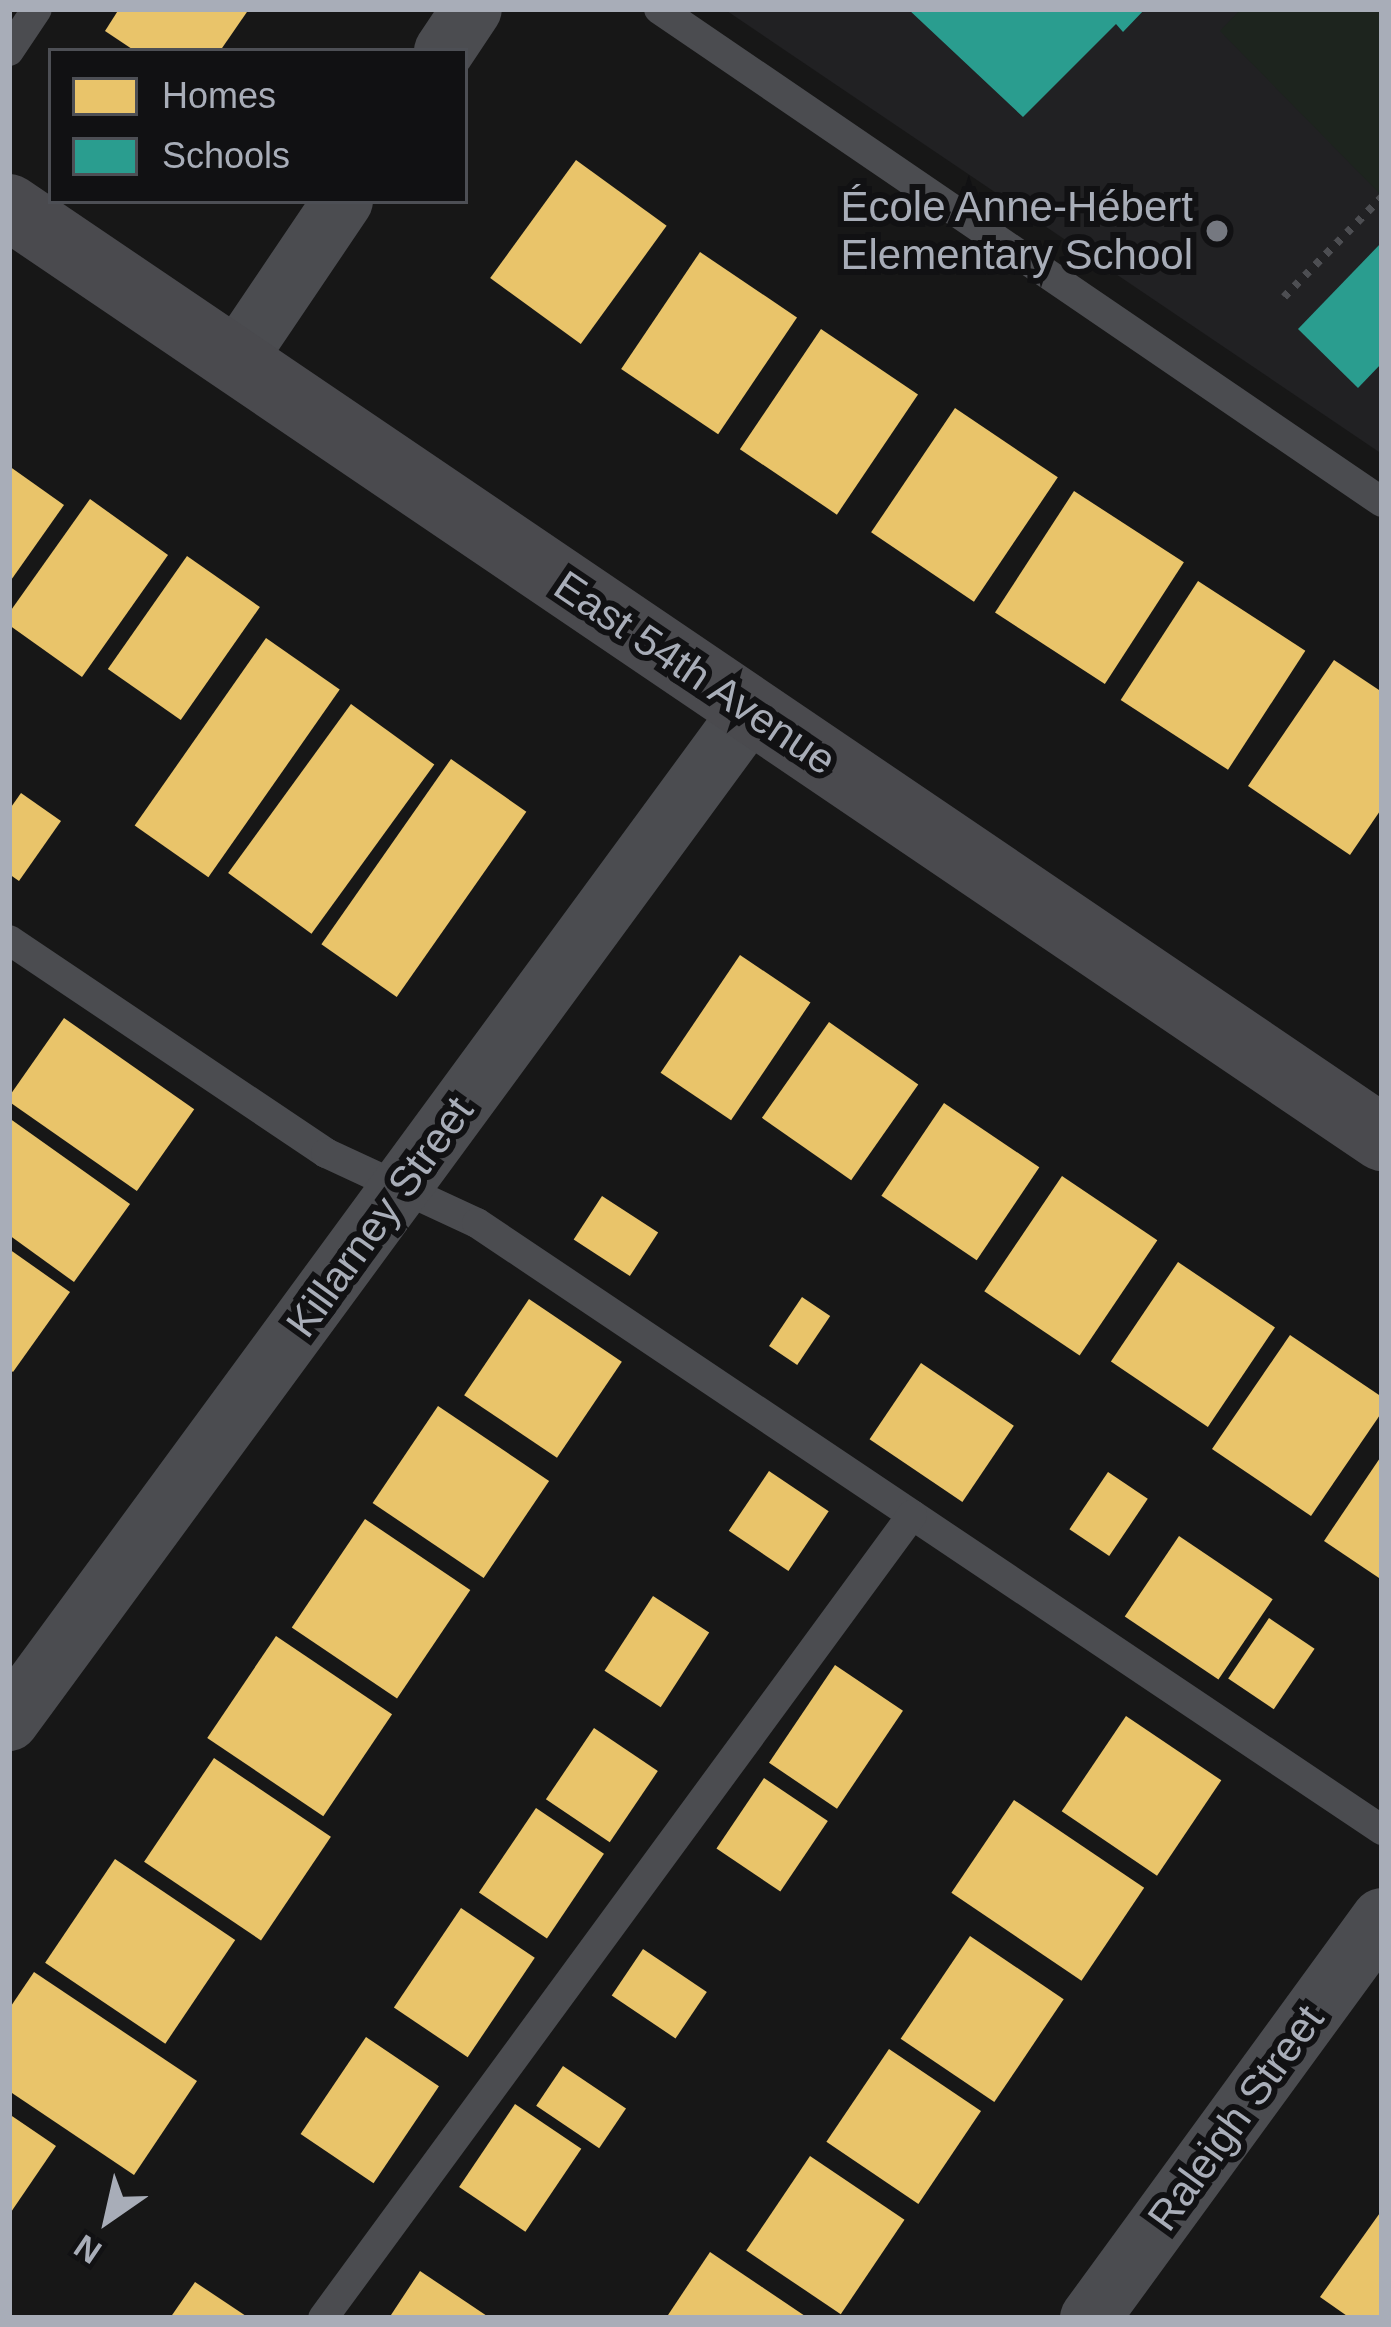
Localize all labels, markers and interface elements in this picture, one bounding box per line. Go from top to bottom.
legend [48,48,468,204]
text: Homes [162,75,276,116]
text: Schools [162,135,290,176]
place label: École Anne-Hébert Elementary School [838,182,1193,280]
marker: École Anne-Hébert Elementary School [1204,218,1230,244]
street label: East 54th Avenue [544,560,846,786]
street label: Killarney Street [276,1087,484,1347]
street label: Raleigh Street [1137,1996,1335,2240]
north arrow [48,2159,168,2279]
text: N [67,2227,108,2271]

